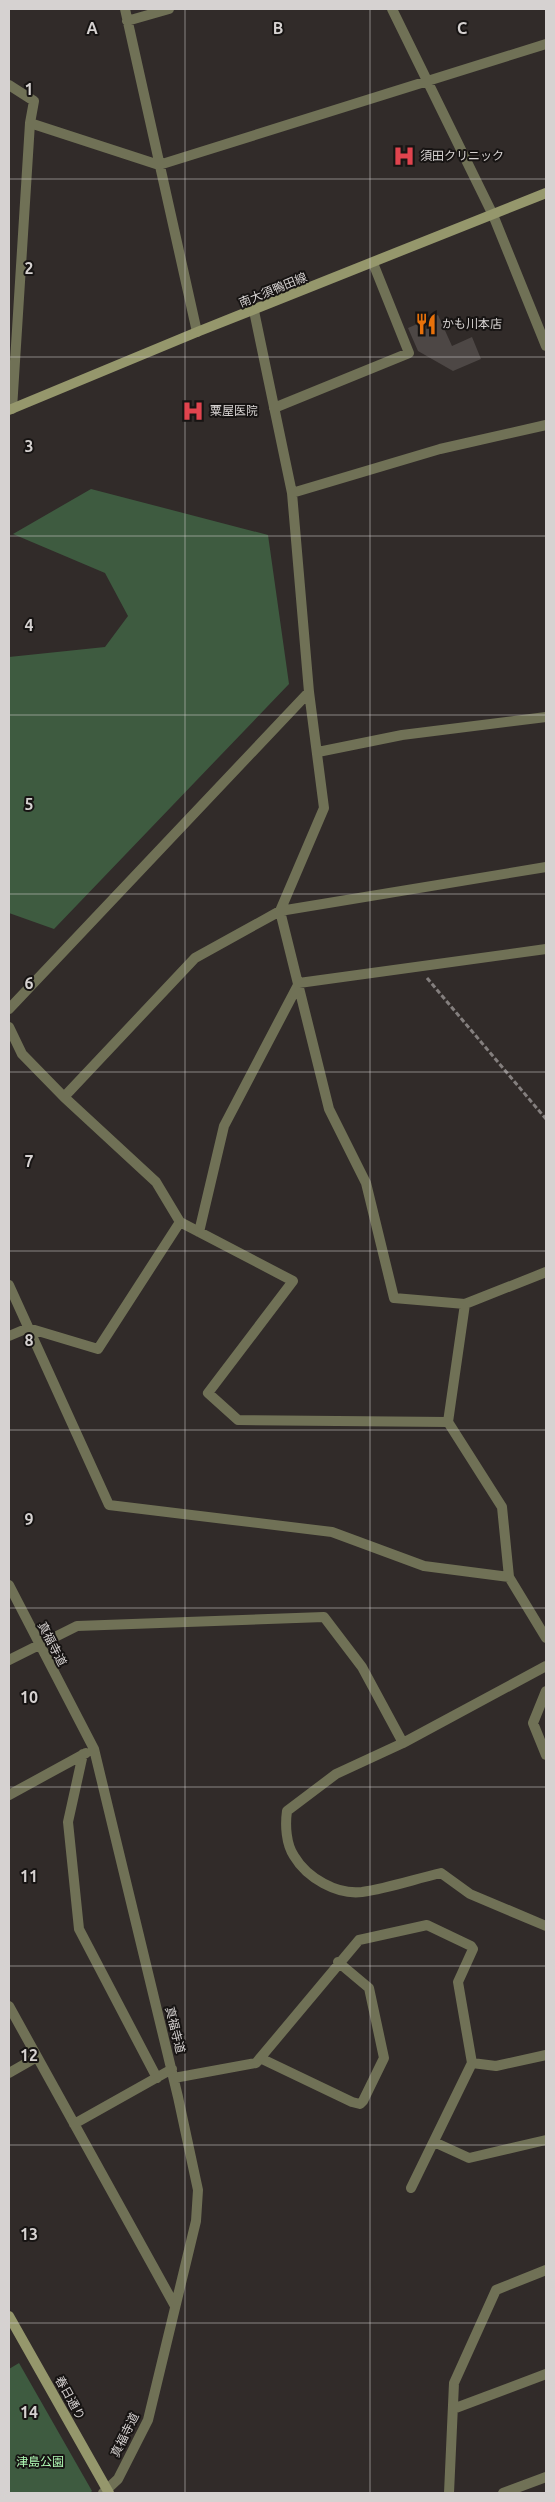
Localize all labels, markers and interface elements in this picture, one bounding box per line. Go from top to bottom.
text: A [86,19,98,37]
text: B [273,19,283,37]
text: C [457,19,467,37]
text: 1 [24,80,34,98]
hospital icon: 須田クリニック [391,143,417,169]
place label: 須田クリニック [420,149,504,162]
text: 2 [24,259,34,277]
street label: 南大須鴨田線 [237,270,309,309]
restaurant icon: かも川本店 [413,311,439,337]
place label: かも川本店 [442,317,502,330]
hospital icon: 粟屋医院 [180,398,206,424]
place label: 粟屋医院 [210,404,258,417]
text: 3 [24,437,34,455]
text: 4 [24,616,34,634]
text: 5 [24,795,34,813]
text: 6 [24,974,34,992]
text: 7 [24,1152,34,1170]
text: 8 [24,1331,34,1349]
text: 9 [24,1510,34,1528]
street label: 真福寺道 [36,1619,69,1668]
text: 10 [20,1688,38,1706]
text: 11 [20,1867,38,1885]
street label: 真福寺道 [163,2005,188,2055]
text: 12 [20,2046,38,2064]
text: 13 [20,2225,38,2243]
street label: 春日通り [53,2374,88,2422]
text: 14 [20,2403,38,2421]
street label: 真福寺道 [108,2410,141,2459]
park label: 津島公園 [16,2455,64,2468]

